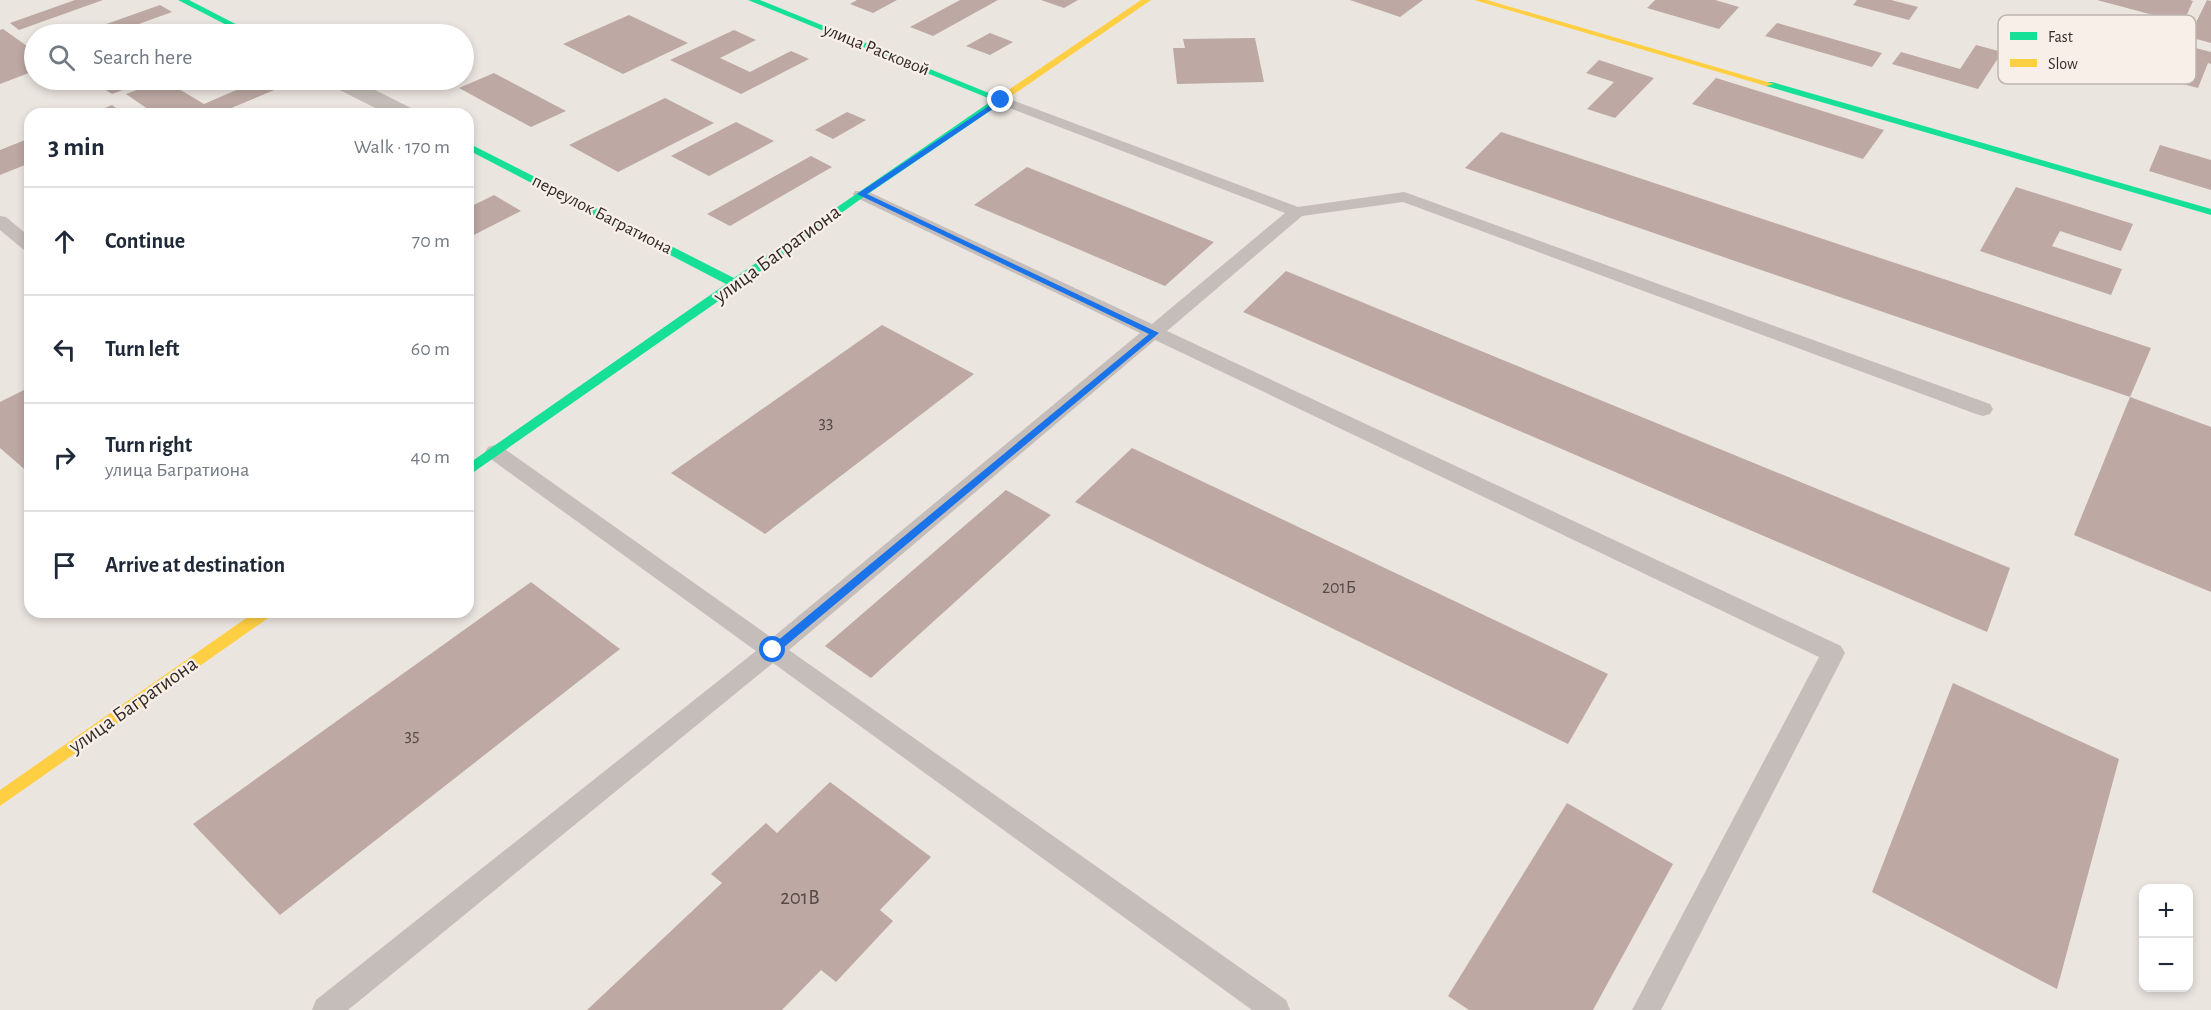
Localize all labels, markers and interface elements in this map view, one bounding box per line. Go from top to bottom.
legend [1998,15,2196,84]
street label: улица Расковой [819,20,932,80]
search box [24,24,474,90]
text: Fast [2048,29,2073,45]
icon: search [45,41,78,74]
text: Search here [93,46,192,68]
text: Slow [2048,56,2078,72]
route end [987,86,1013,112]
text: 3 min [48,134,105,160]
text: Walk · 170 m [354,137,450,157]
street label: переулок Багратиона [529,172,675,258]
street label: улица Багратиона [709,201,845,308]
icon: ahead [48,225,81,258]
text: Continue [105,230,185,252]
text: 70 m [412,231,450,251]
icon: left [48,333,81,366]
text: Turn left [105,338,179,360]
text: 60 m [411,339,450,359]
house number: 33 [819,414,833,432]
text: Turn right [105,434,192,456]
icon: right [48,441,81,474]
text: 40 m [411,447,450,467]
text: улица Багратиона [105,460,249,480]
icon: arrive [48,549,81,582]
text: Arrive at destination [105,554,285,576]
house number: 201Б [1322,579,1356,597]
route start [759,636,785,662]
street label: улица Багратиона [64,653,201,758]
house number: 35 [405,727,419,745]
map controls [2139,884,2193,992]
button: + [2139,884,2193,938]
house number: 201В [780,887,820,908]
button: − [2139,938,2193,992]

